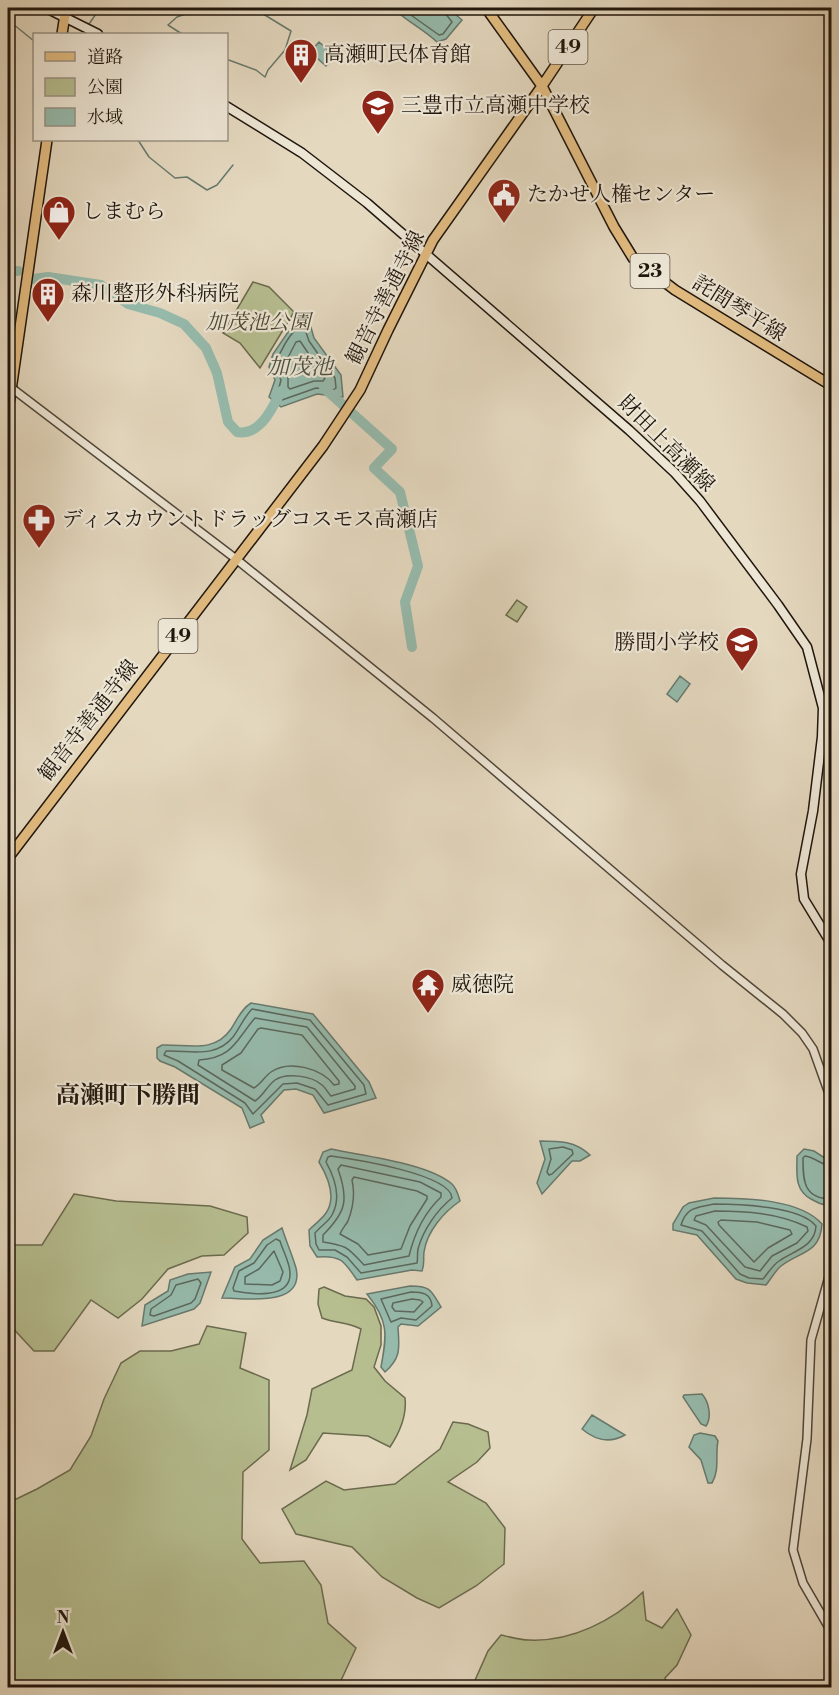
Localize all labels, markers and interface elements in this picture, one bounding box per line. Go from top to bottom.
road number: 49 [548,30,588,64]
legend [33,33,228,141]
building icon: 高瀬町民体育館 [283,37,319,84]
place label: 高瀬町民体育館 [324,42,471,68]
text: 道路 [87,46,123,69]
text: 公園 [87,76,123,99]
school or university icon: 三豊市立高瀬中学校 [360,88,396,135]
place label: 三豊市立高瀬中学校 [401,93,590,119]
text: 水域 [87,106,123,129]
public building icon: たかせ人権センター [486,177,522,224]
place label: たかせ人権センター [527,182,715,208]
shop icon: しまむら [41,194,77,241]
place label: しまむら [82,199,166,225]
street label: 観音寺善通寺線 [341,227,431,369]
road number: 23 [630,254,670,288]
street label: 詫間琴平線 [688,270,790,348]
building icon: 森川整形外科病院 [30,276,66,323]
place label: 森川整形外科病院 [71,281,239,307]
park label: 加茂池公園 [206,310,313,336]
water label: 加茂池 [267,354,336,381]
street label: 財田上高瀬線 [612,390,720,498]
pharmacy icon: ディスカウントドラッグコスモス高瀬店 [21,502,57,549]
place label: ディスカウントドラッグコスモス高瀬店 [62,507,437,533]
road number: 49 [158,619,198,653]
school or university icon: 勝間小学校 [724,625,760,672]
place label: 勝間小学校 [614,630,719,656]
street label: 観音寺善通寺線 [34,655,144,787]
temple icon: 威徳院 [410,967,446,1014]
place label: 威徳院 [451,972,514,998]
district label: 高瀬町下勝間 [56,1081,200,1111]
north arrow [33,1602,93,1662]
text: N [57,1608,70,1628]

